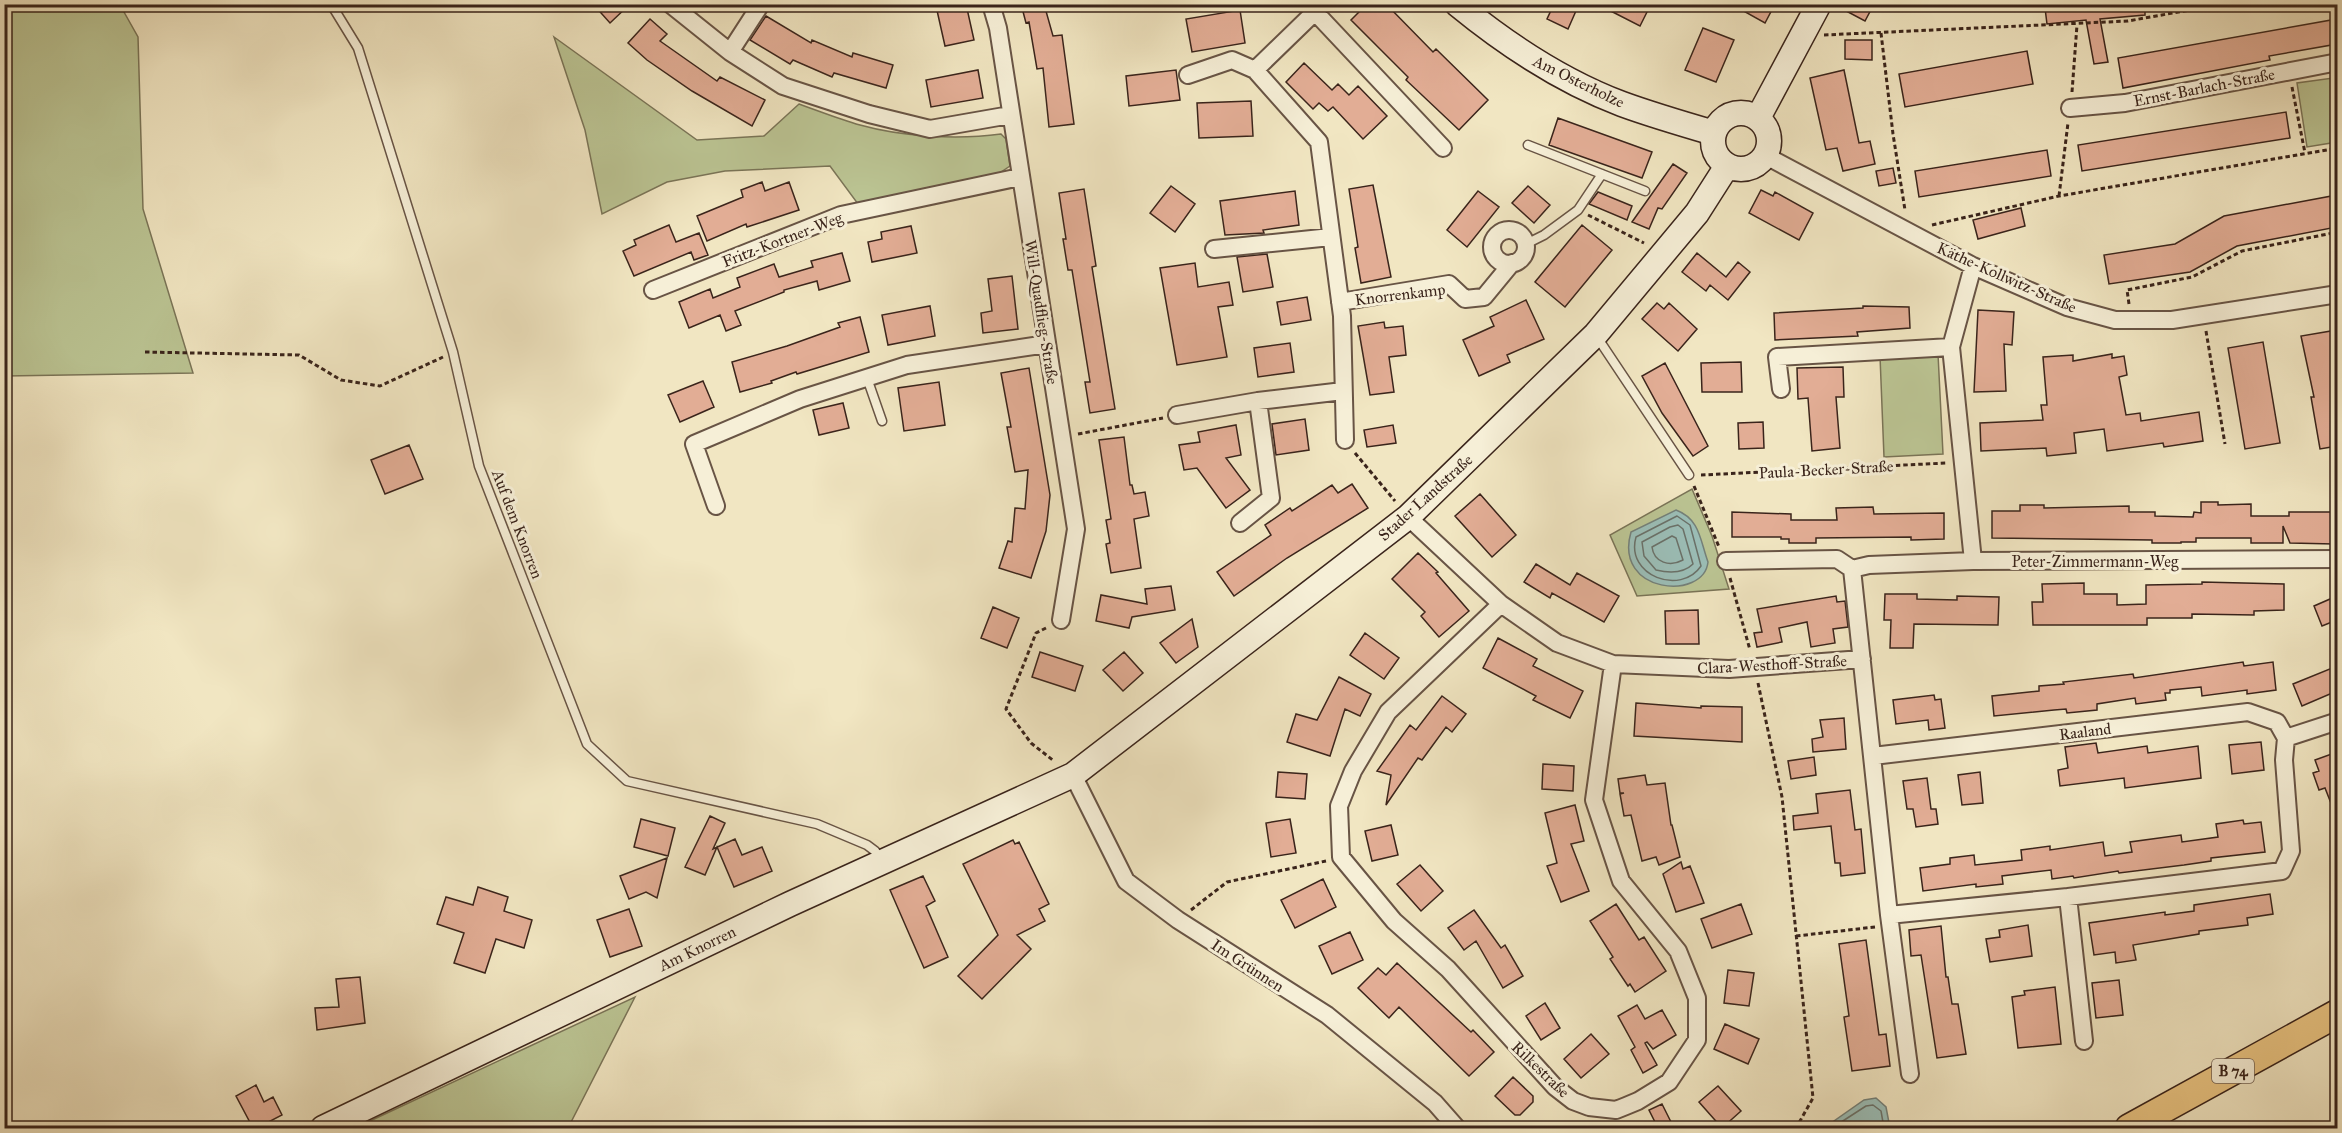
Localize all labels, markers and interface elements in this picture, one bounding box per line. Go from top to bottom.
street label: Am Osterholze [1529,51,1628,112]
street label: Ernst-Barlach-Straße [2132,64,2277,110]
street label: Fritz-Kortner-Weg [719,208,846,272]
street label: Will-Quadflieg-Straße [1020,238,1062,386]
street label: Käthe-Kollwitz-Straße [1934,238,2080,317]
street label: Knorrenkamp [1354,280,1446,309]
street label: Stader Landstraße [1374,450,1477,545]
street label: Paula-Becker-Straße [1758,456,1894,483]
street label: Auf dem Knorren [488,466,547,582]
street label: Peter-Zimmermann-Weg [2012,552,2179,572]
street label: Clara-Westhoff-Straße [1697,651,1848,678]
street label: Raaland [2058,719,2112,744]
street label: Am Knorren [655,922,739,976]
street label: Im Grünnen [1208,935,1288,996]
street label: Rilkestraße [1508,1037,1574,1102]
road number: B 74 [2212,1059,2254,1083]

